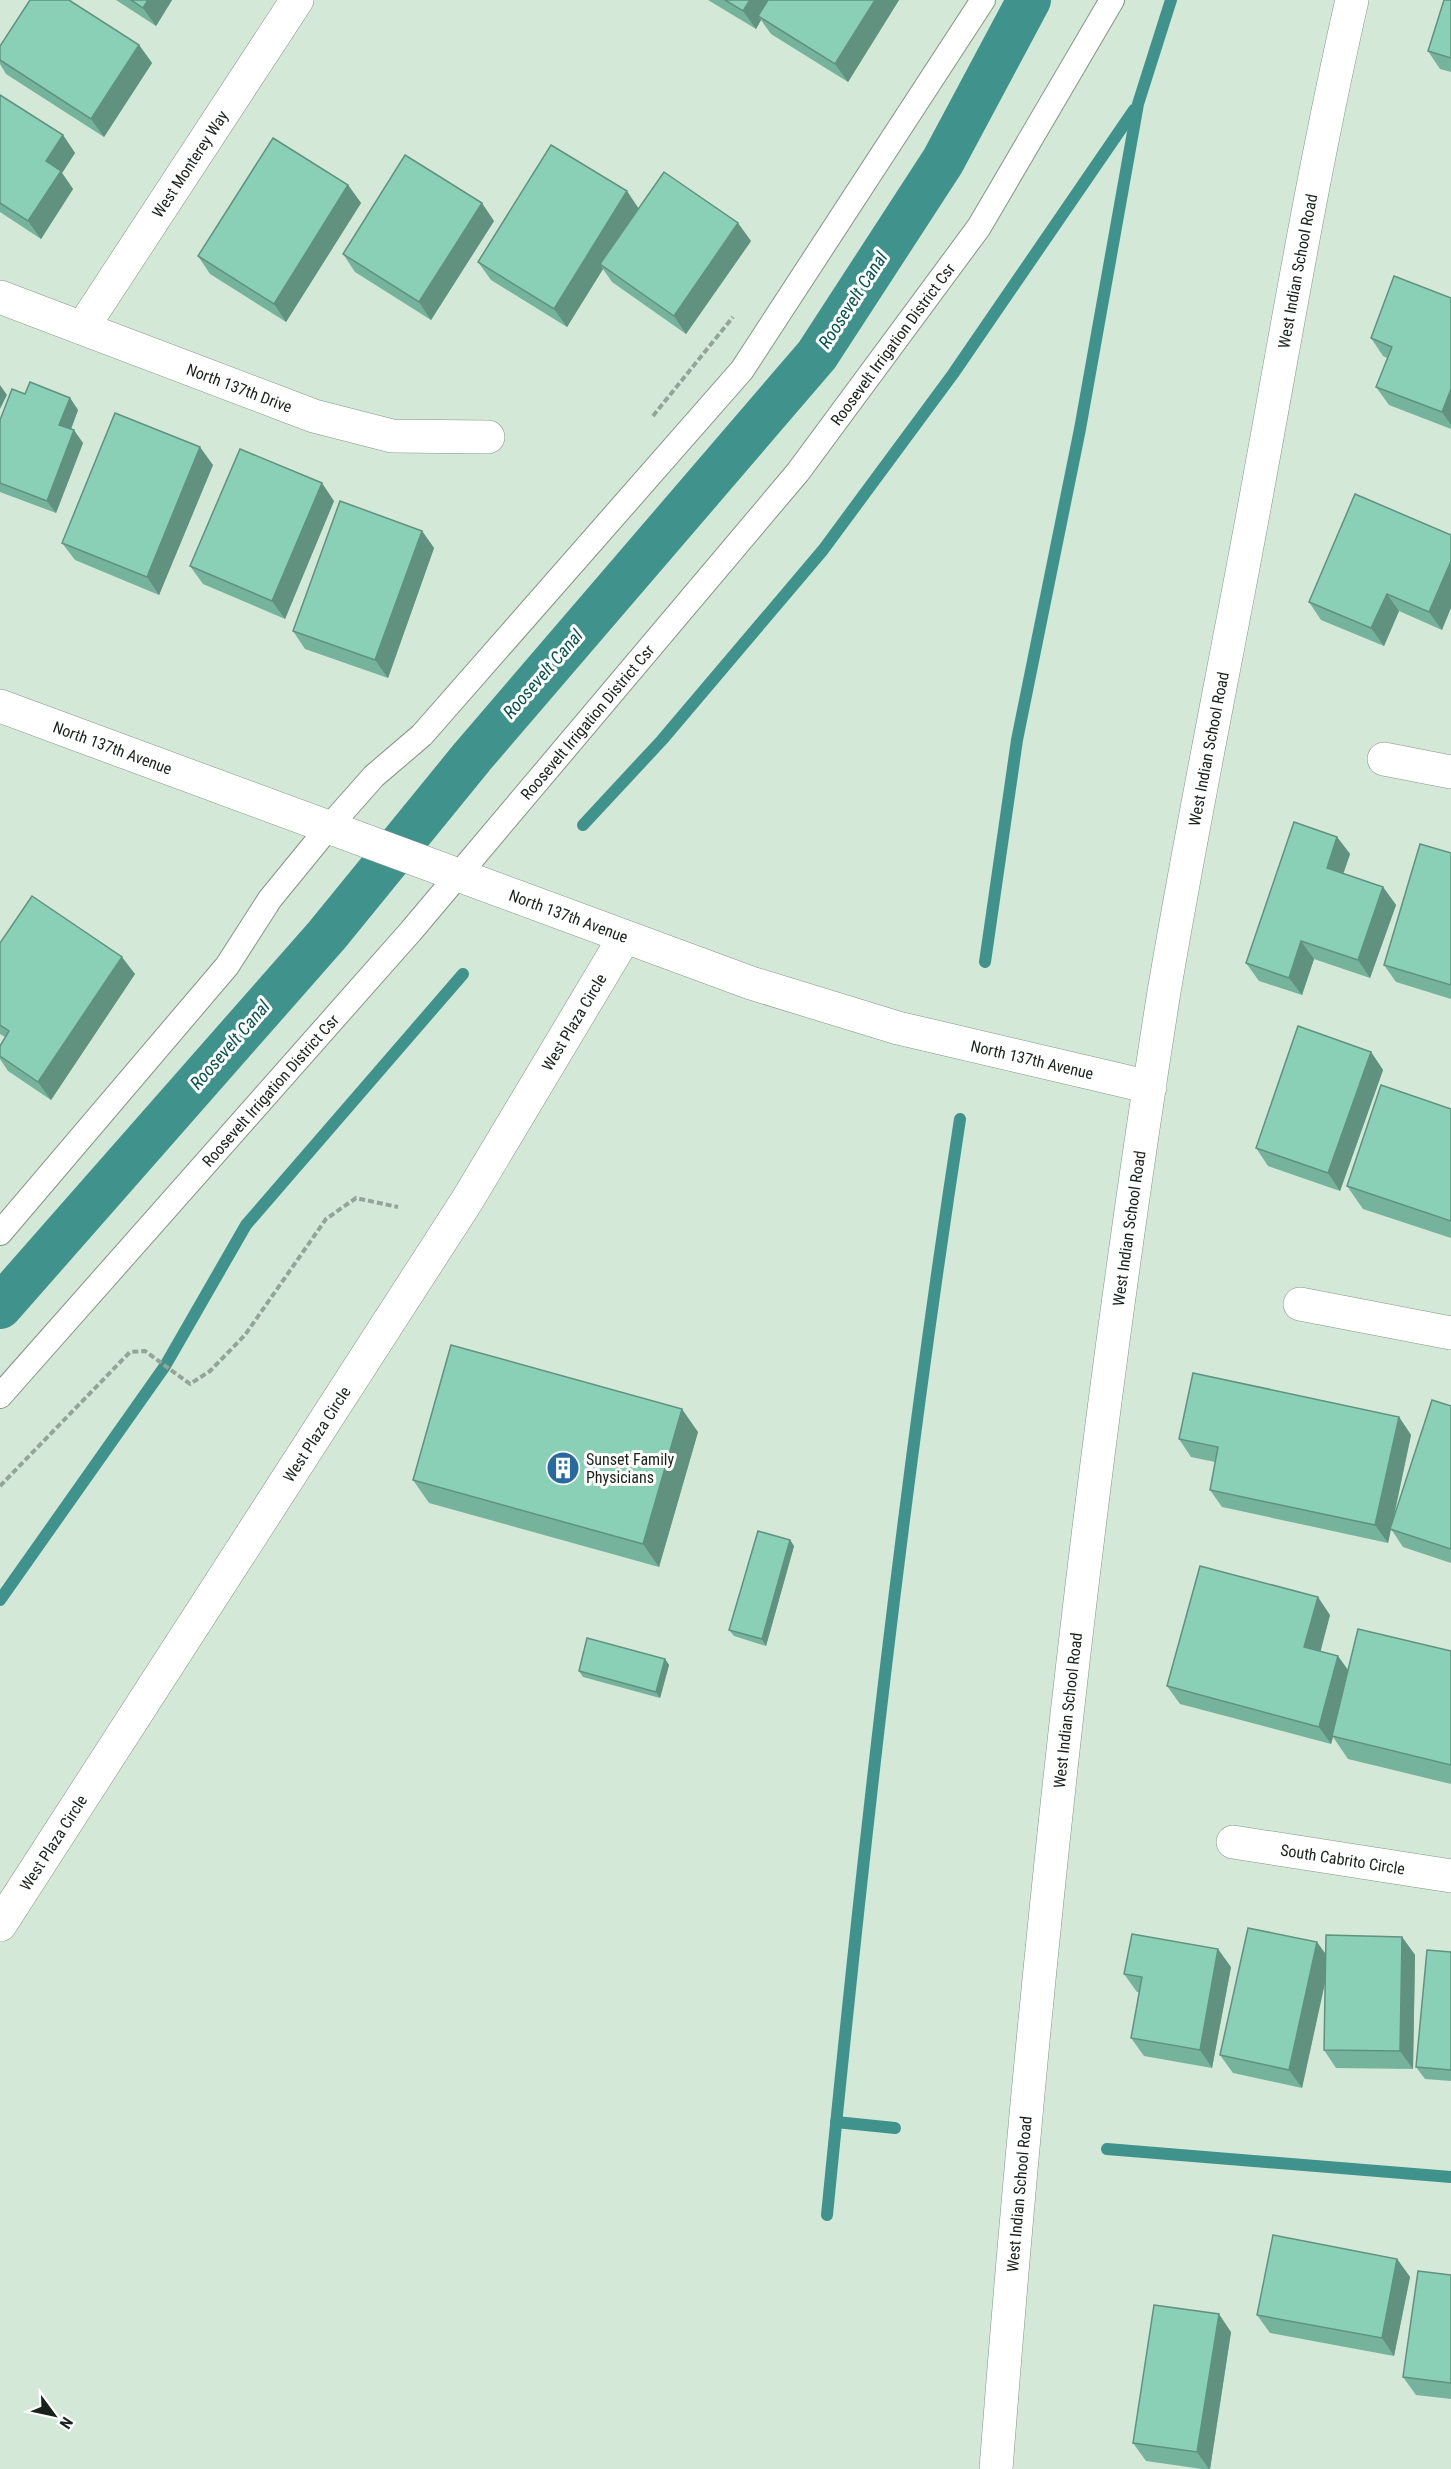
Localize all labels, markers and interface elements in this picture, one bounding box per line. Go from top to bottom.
street label: West Monterey Way [148,107,232,221]
street label: West Indian School Road [1274,192,1321,350]
water label: Roosevelt Canal [814,247,892,352]
street label: Roosevelt Irrigation District Csr [827,259,959,429]
street label: North 137th Drive [184,360,295,417]
water label: Roosevelt Canal [498,624,588,722]
street label: Roosevelt Irrigation District Csr [517,641,658,804]
street label: West Indian School Road [1185,670,1233,828]
street label: North 137th Avenue [50,717,174,779]
street label: North 137th Avenue [506,886,630,947]
street label: West Plaza Circle [538,970,611,1074]
water label: Roosevelt Canal [185,995,275,1093]
street label: Roosevelt Irrigation District Csr [198,1010,343,1171]
street label: North 137th Avenue [969,1036,1095,1083]
street label: West Indian School Road [1109,1149,1150,1307]
street label: West Plaza Circle [279,1383,355,1486]
building icon: Sunset Family Physicians [545,1450,581,1486]
place label: Sunset Family Physicians [586,1450,674,1487]
street label: West Indian School Road [1050,1632,1086,1789]
street label: West Plaza Circle [16,1792,91,1894]
street label: South Cabrito Circle [1279,1841,1406,1879]
street label: West Indian School Road [1003,2115,1036,2273]
north arrow [24,2385,84,2445]
text: N [56,2414,77,2432]

